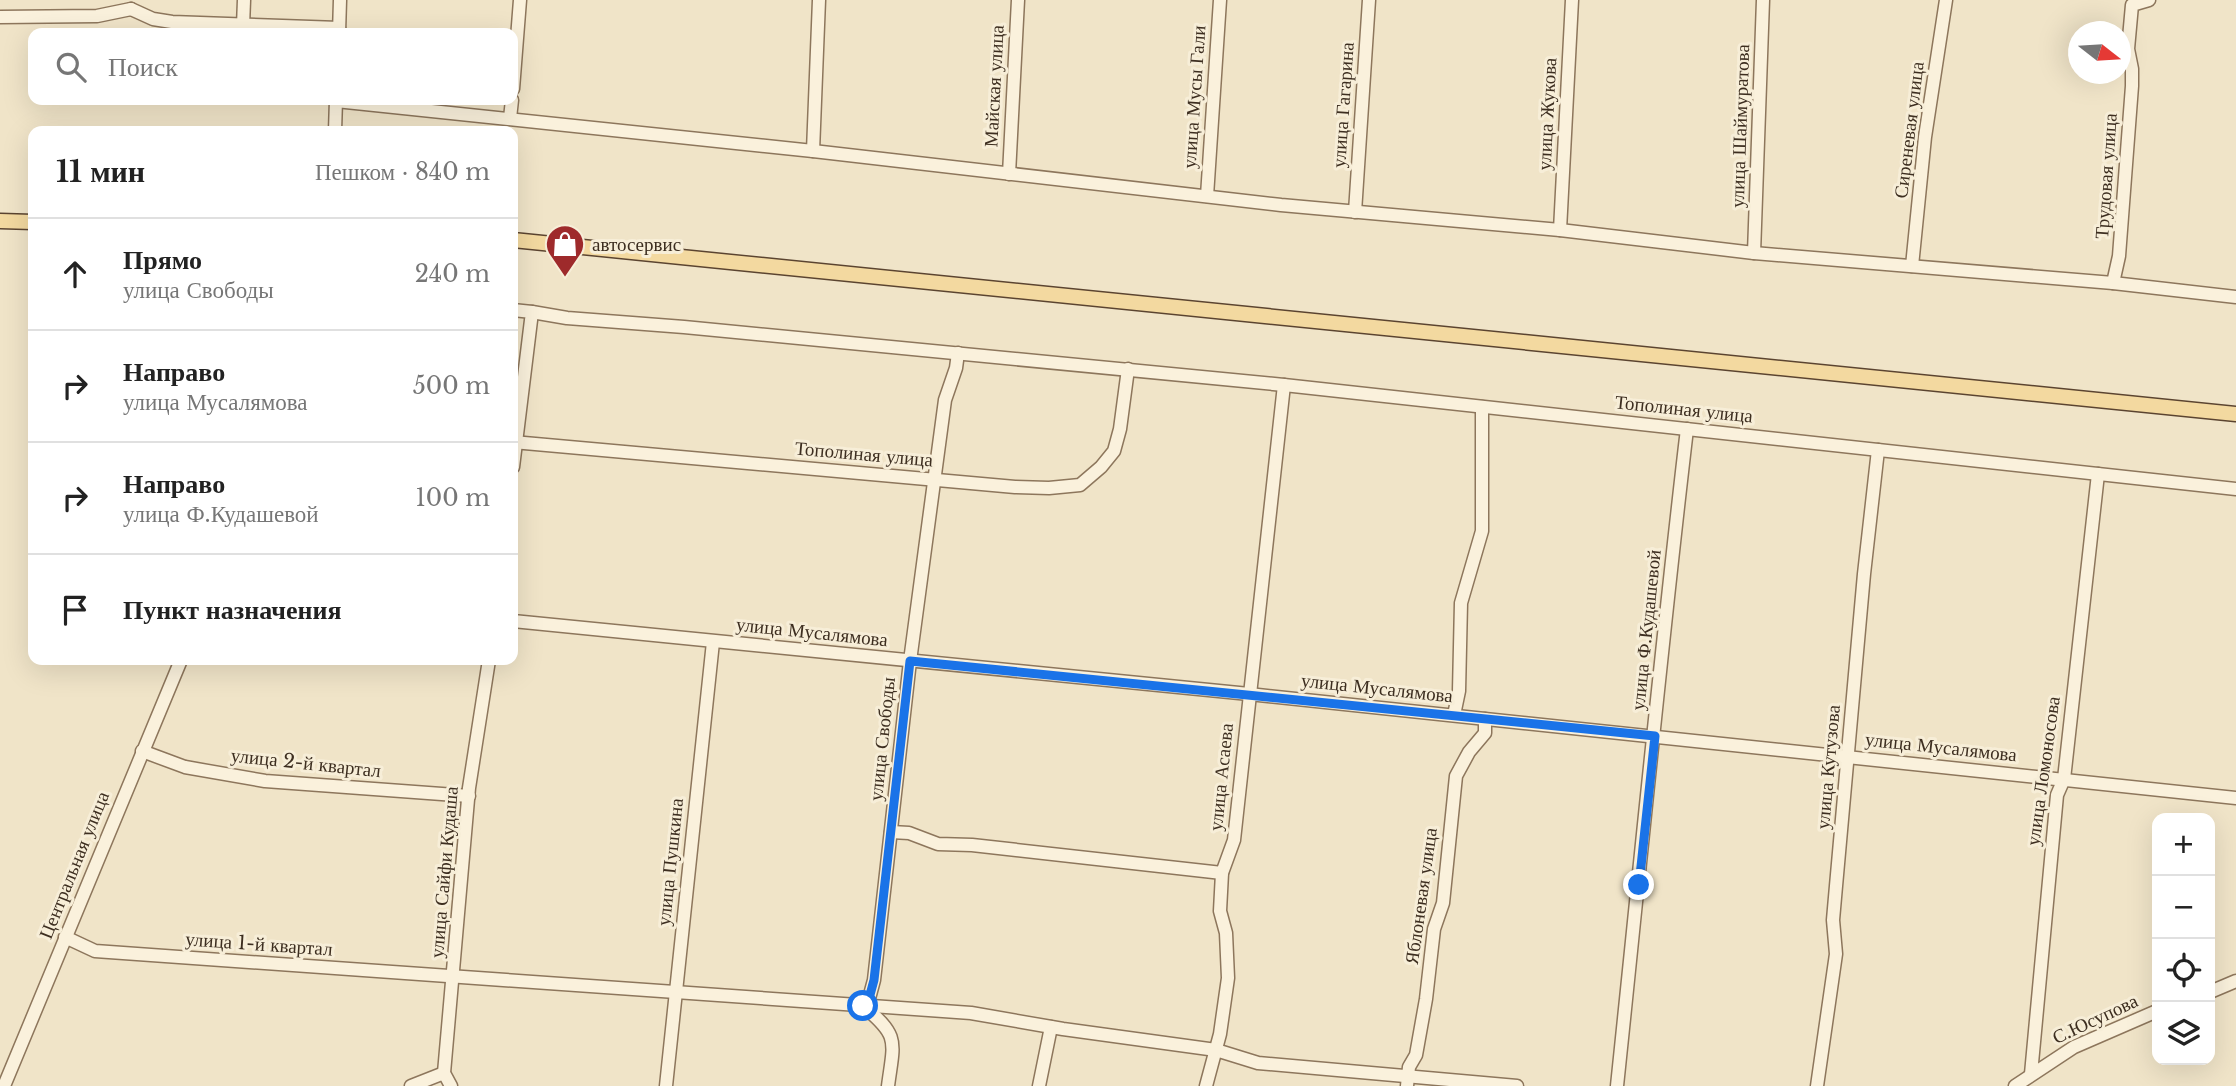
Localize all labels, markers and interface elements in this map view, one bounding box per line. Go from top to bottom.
north arrow [2068,21,2131,84]
street label: Майская улица [979,24,1009,148]
street label: улица Мусы Гали [1178,25,1210,169]
search box [28,28,518,105]
street label: улица Гагарина [1327,41,1359,169]
street label: улица Шаймуратова [1726,43,1754,208]
icon: search [52,48,90,86]
text: Поиск [108,51,178,83]
street label: улица Жукова [1533,56,1561,171]
street label: Сиреневая улица [1889,60,1929,200]
street label: Трудовая улица [2090,112,2122,240]
text: 11 мин [56,153,145,190]
text: Пешком · 840 m [315,158,490,186]
shop icon: автосервис [544,223,586,278]
place label: автосервис [592,233,681,256]
text: Прямо [123,244,202,276]
icon: ahead [56,255,94,293]
text: 240 m [415,260,490,288]
text: улица Свободы [123,276,274,304]
text: Направо [123,356,225,388]
icon: right [56,367,94,405]
text: 500 m [413,372,490,400]
text: улица Мусалямова [123,388,308,416]
street label: Тополиная улица [1614,390,1755,428]
street label: Тополиная улица [794,437,935,472]
text: Направо [123,468,225,500]
icon: right [56,479,94,517]
text: 100 m [416,484,490,512]
text: улица Ф.Кудашевой [123,500,319,528]
street label: улица Ф.Кудашевой [1626,548,1666,712]
icon: arrive [56,591,94,629]
text: Пункт назначения [123,594,341,626]
street label: улица Мусалямова [735,613,890,651]
street label: улица Мусалямова [1300,669,1455,707]
street label: улица Свободы [864,676,900,802]
street label: улица Ломоносова [2021,694,2065,847]
street label: улица Кутузова [1811,703,1845,830]
street label: улица Асаева [1204,721,1238,832]
street label: улица Мусалямова [1864,728,2019,766]
street label: улица 2-й квартал [230,744,383,782]
street label: улица Сайфи Кудаша [425,785,463,959]
street label: Центральная улица [34,787,114,942]
street label: улица Пушкина [652,796,688,927]
map controls [2152,813,2215,1065]
button: + [2152,813,2215,876]
street label: Яблоневая улица [1400,826,1442,966]
route end [1623,869,1654,900]
button: − [2152,876,2215,939]
street label: улица 1-й квартал [185,927,334,961]
button: locate [2152,939,2215,1002]
street label: С.Юсупова [2049,989,2142,1049]
route start [847,990,878,1021]
button: layers [2152,1002,2215,1065]

